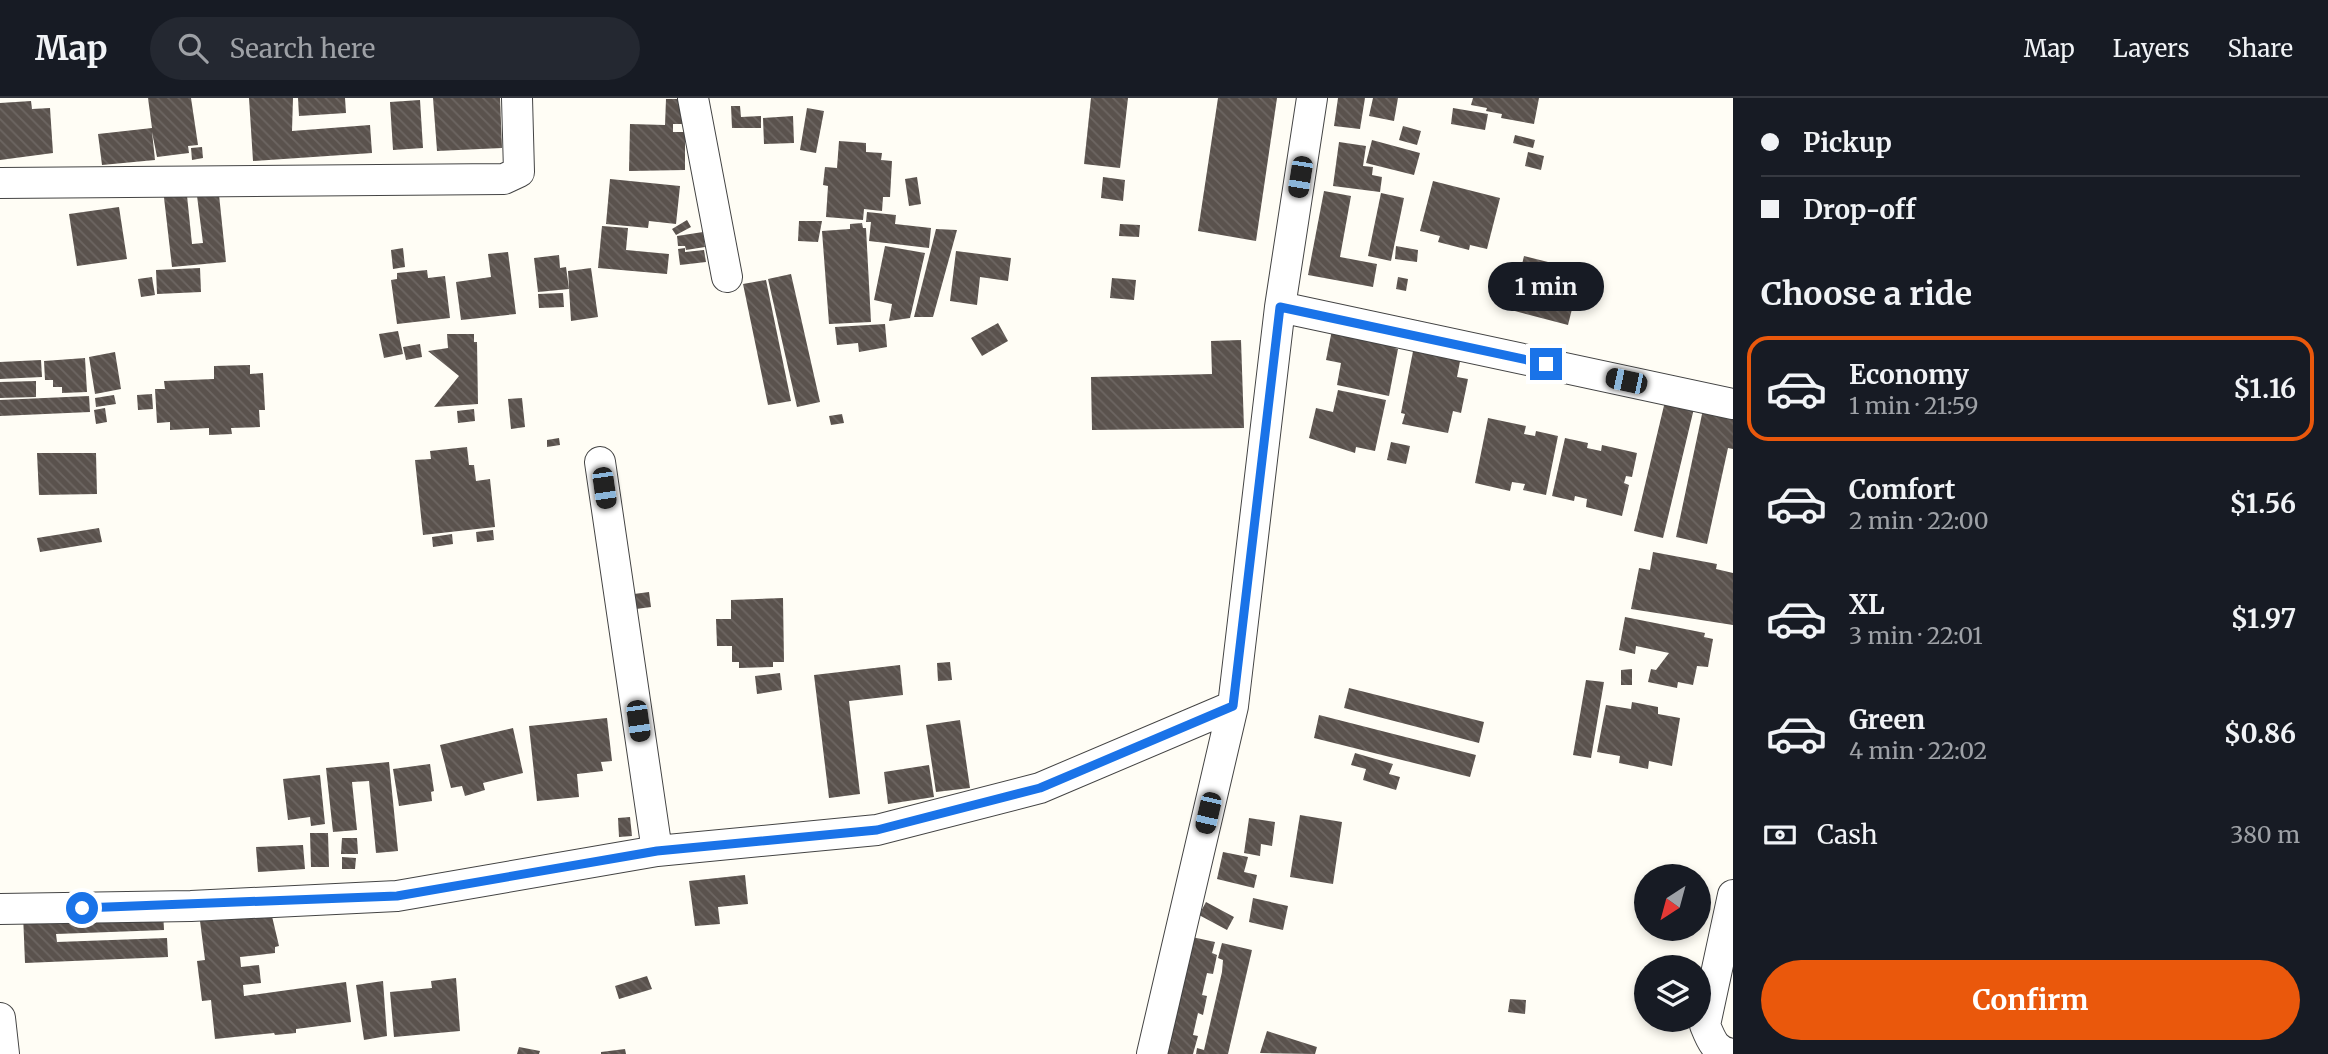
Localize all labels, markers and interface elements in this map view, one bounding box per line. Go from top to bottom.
search box [150,17,640,80]
text: Map [35,28,108,69]
icon: search [174,29,212,67]
text: Search here [230,32,375,65]
text: Map [2024,33,2075,64]
text: Layers [2113,33,2189,64]
text: Share [2227,33,2293,64]
text: Pickup [1803,126,1892,159]
car [1287,155,1314,199]
text: Drop-off [1803,193,1916,226]
callout: 1 min [1488,262,1604,312]
text: 1 min [1515,272,1577,301]
text: Choose a ride [1761,274,1972,314]
route end [1530,348,1562,380]
icon: car [1765,357,1828,420]
text: Economy [1849,358,1969,391]
car [1604,366,1649,396]
text: $1.16 [2233,372,2296,405]
text: 1 min · 21:59 [1849,391,1978,420]
car [591,466,618,510]
icon: car [1765,472,1828,535]
text: Comfort [1849,473,1955,506]
text: $1.56 [2230,487,2296,520]
text: 2 min · 22:00 [1849,506,1989,535]
icon: car [1765,587,1828,650]
text: XL [1849,588,1885,621]
text: $1.97 [2231,602,2296,635]
text: 3 min · 22:01 [1849,621,1983,650]
car [625,699,652,743]
icon: car [1765,702,1828,765]
text: Green [1849,703,1925,736]
text: $0.86 [2224,717,2296,750]
text: 4 min · 22:02 [1849,736,1987,765]
car [1194,790,1223,836]
icon: cash [1761,816,1799,854]
text: Cash [1817,818,1878,851]
text: 380 m [2230,820,2300,849]
north arrow [1634,864,1712,942]
map controls [1634,864,1711,1032]
route start [66,892,98,924]
button: layers [1634,955,1711,1032]
button: Confirm [1761,960,2300,1040]

